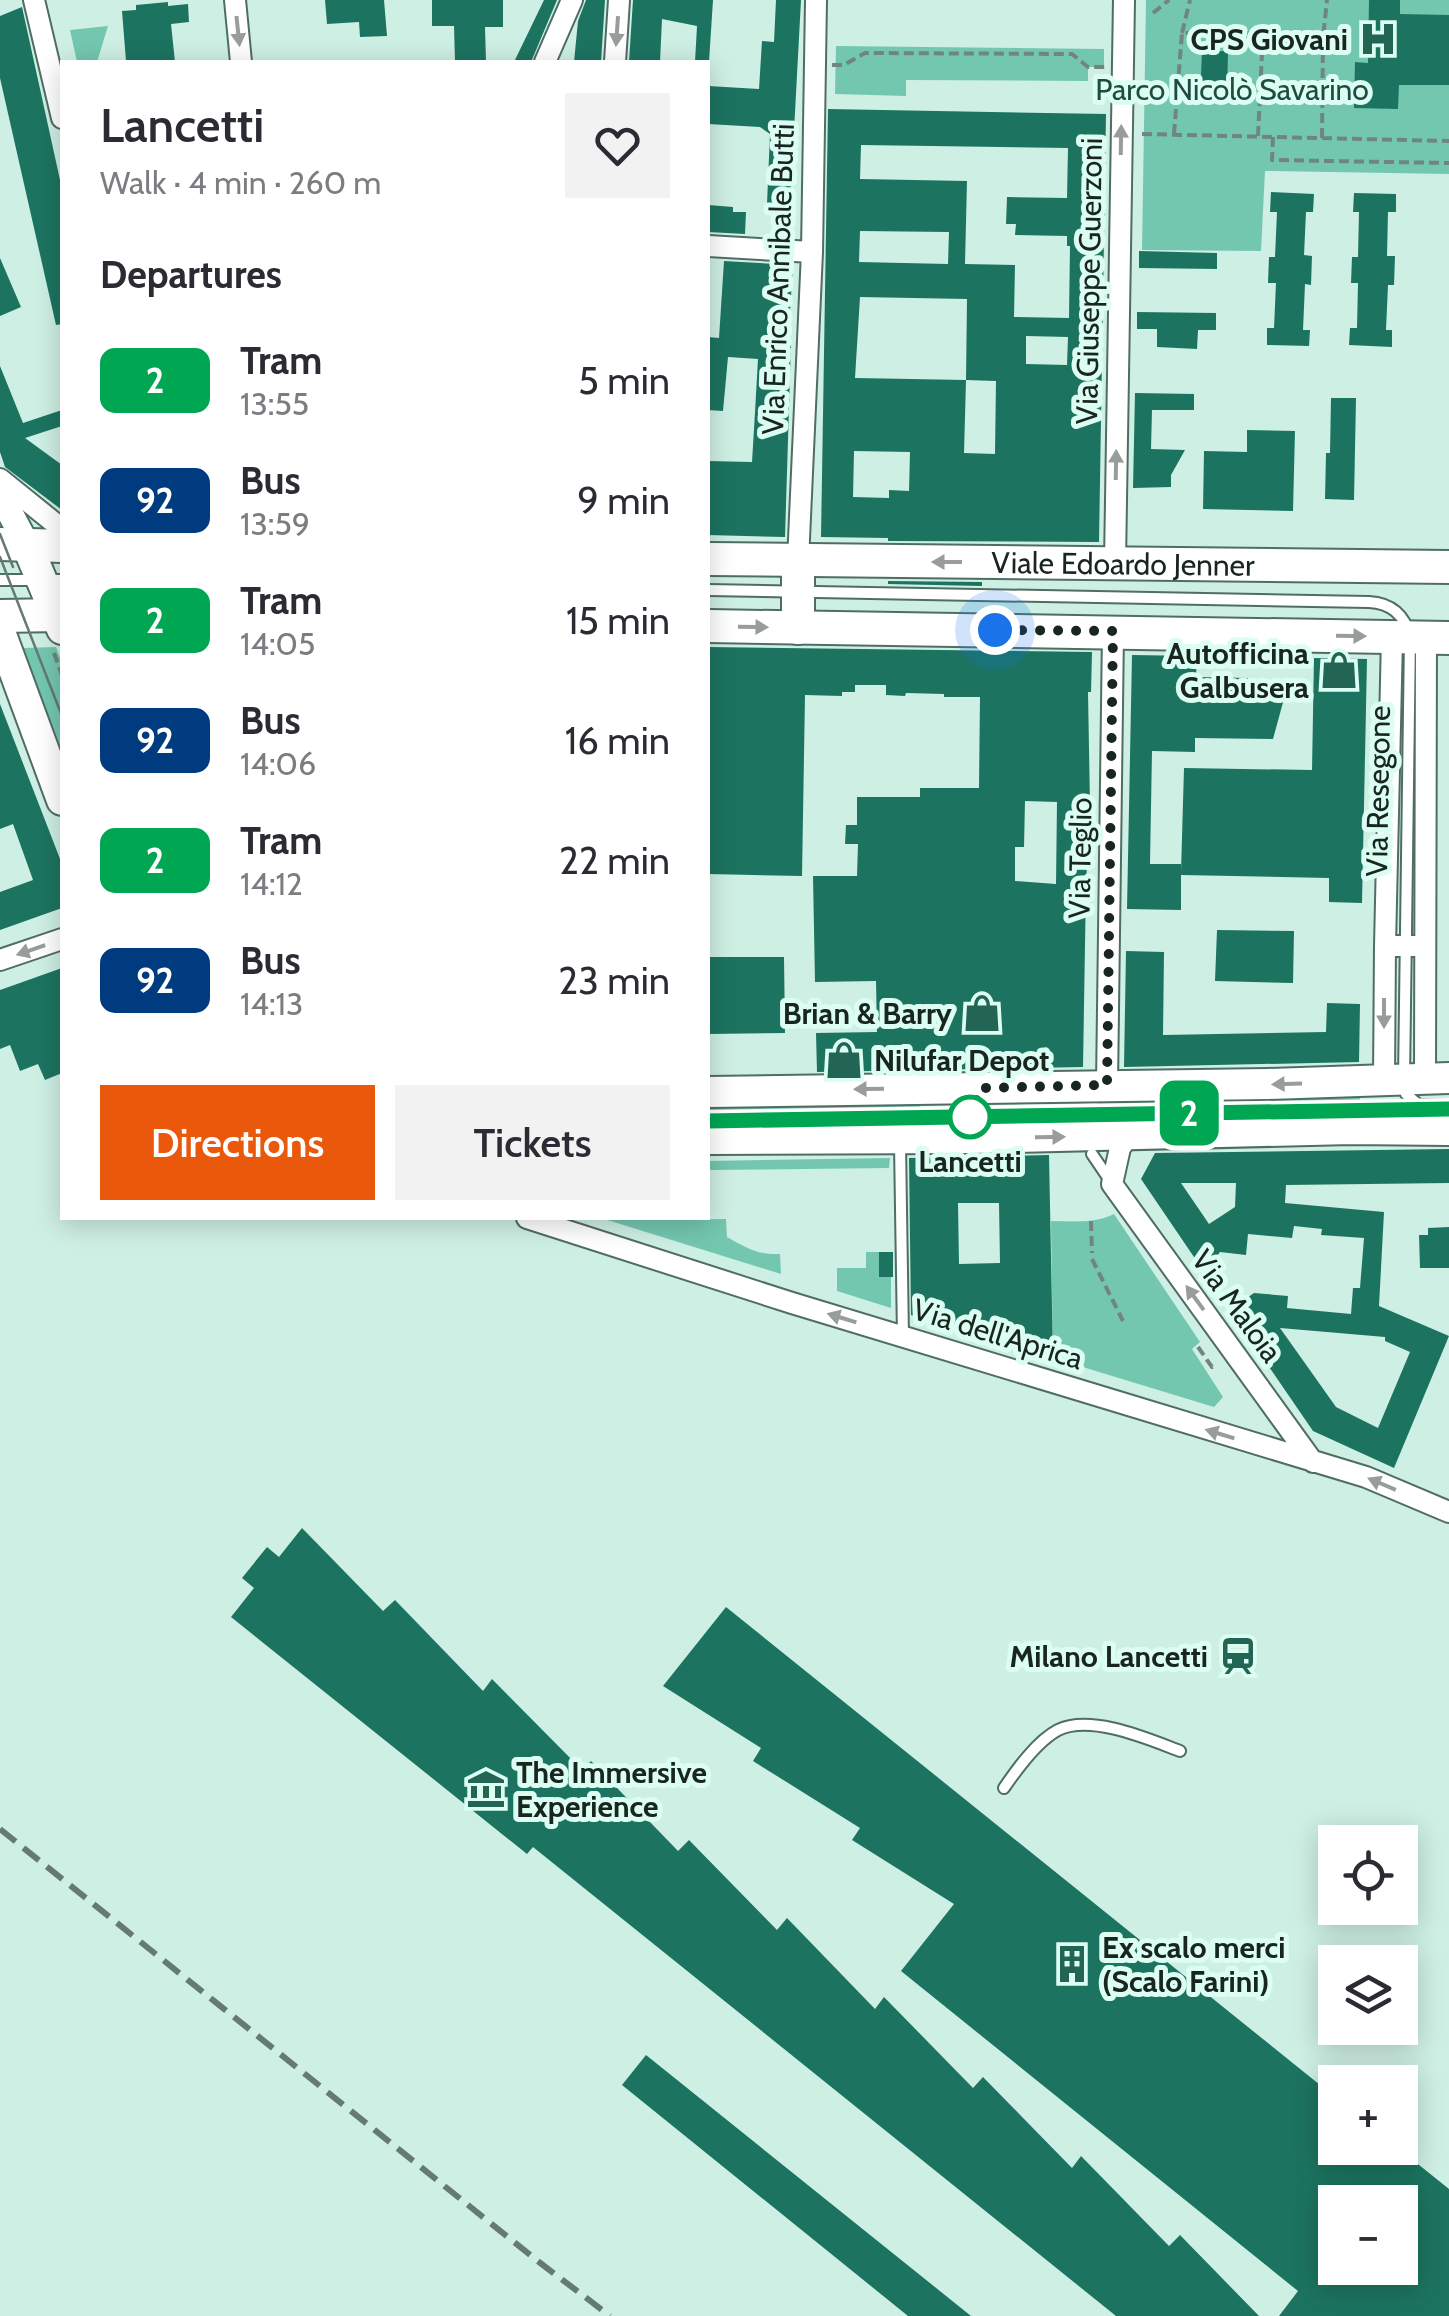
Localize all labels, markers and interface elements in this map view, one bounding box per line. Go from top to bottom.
one-way arrow [231,16,247,48]
one-way arrow [609,16,625,48]
hospital icon: CPS Giovani [1357,18,1399,60]
place label: CPS Giovani [1191,21,1348,58]
park label: Parco Nicolò Savarino [1095,71,1369,108]
button: heart [565,93,670,198]
text: Lancetti [100,96,264,154]
street label: Via Enrico Annibale Butti [754,123,802,435]
one-way arrow [1114,124,1130,156]
street label: Via Giuseppe Guerzoni [1068,137,1110,425]
text: Walk · 4 min · 260 m [100,163,381,202]
text: Departures [100,251,282,298]
text: Tram [240,337,322,384]
text: 5 min [578,357,670,404]
text: 2 [146,359,164,402]
text: 13:55 [240,384,309,423]
one-way arrow [1109,449,1125,481]
text: Bus [240,457,301,504]
text: 9 min [577,477,670,524]
text: 92 [136,479,174,522]
text: 13:59 [240,504,310,543]
street label: Viale Edoardo Jenner [991,544,1255,583]
one-way arrow [931,554,963,570]
text: Tram [240,577,322,624]
text: 15 min [566,597,670,644]
text: 2 [146,599,164,642]
your location [970,605,1020,655]
one-way arrow [737,619,769,635]
text: 14:05 [240,624,315,663]
one-way arrow [1335,628,1367,644]
place label: Autofficina Galbusera [1167,635,1309,706]
shop icon: Autofficina Galbusera [1318,649,1360,691]
text: Bus [240,697,301,744]
street label: Via Resegone [1358,705,1398,877]
text: 16 min [565,717,670,764]
text: 92 [136,719,174,762]
text: 14:06 [240,744,316,783]
street label: Via Teglio [1060,797,1100,919]
text: Tram [240,817,322,864]
text: 22 min [559,837,670,884]
text: 2 [146,839,164,882]
text: 14:12 [240,864,303,903]
text: Bus [240,937,301,984]
one-way arrow [16,943,46,958]
text: 23 min [558,957,670,1004]
text: 92 [136,959,174,1002]
text: 14:13 [240,984,303,1023]
shop icon: Brian & Barry [961,992,1003,1034]
place label: Brian & Barry [783,995,953,1032]
one-way arrow [1376,998,1392,1030]
shop icon: Nilufar Depot [823,1039,865,1081]
place label: Nilufar Depot [874,1042,1049,1079]
one-way arrow [1270,1076,1302,1092]
line badge: 2 [1156,1080,1222,1146]
one-way arrow [853,1082,885,1098]
button: Directions [100,1085,375,1200]
button: Tickets [395,1085,670,1200]
text: 2 [1180,1092,1198,1135]
marker: Lancetti [949,1096,991,1138]
one-way arrow [1034,1128,1066,1144]
place label: Lancetti [918,1143,1022,1180]
street label: Via Maloia [1184,1243,1290,1370]
one-way arrow [1186,1285,1205,1311]
street label: Via dell'Aprica [908,1291,1088,1378]
one-way arrow [827,1310,857,1325]
one-way arrow [1204,1426,1235,1441]
one-way arrow [1367,1475,1397,1491]
station icon: Milano Lancetti [1217,1635,1259,1677]
place label: Milano Lancetti [1010,1638,1208,1675]
place label: The Immersive Experience [516,1754,707,1825]
museum icon: The Immersive Experience [465,1768,507,1810]
map controls [1318,1825,1418,2285]
button: locate [1318,1825,1418,1925]
place label: Ex scalo merci (Scalo Farini) [1102,1929,1285,2000]
building icon: Ex scalo merci (Scalo Farini) [1051,1943,1093,1985]
button: layers [1318,1945,1418,2045]
button: + [1318,2065,1418,2165]
button: − [1318,2185,1418,2285]

